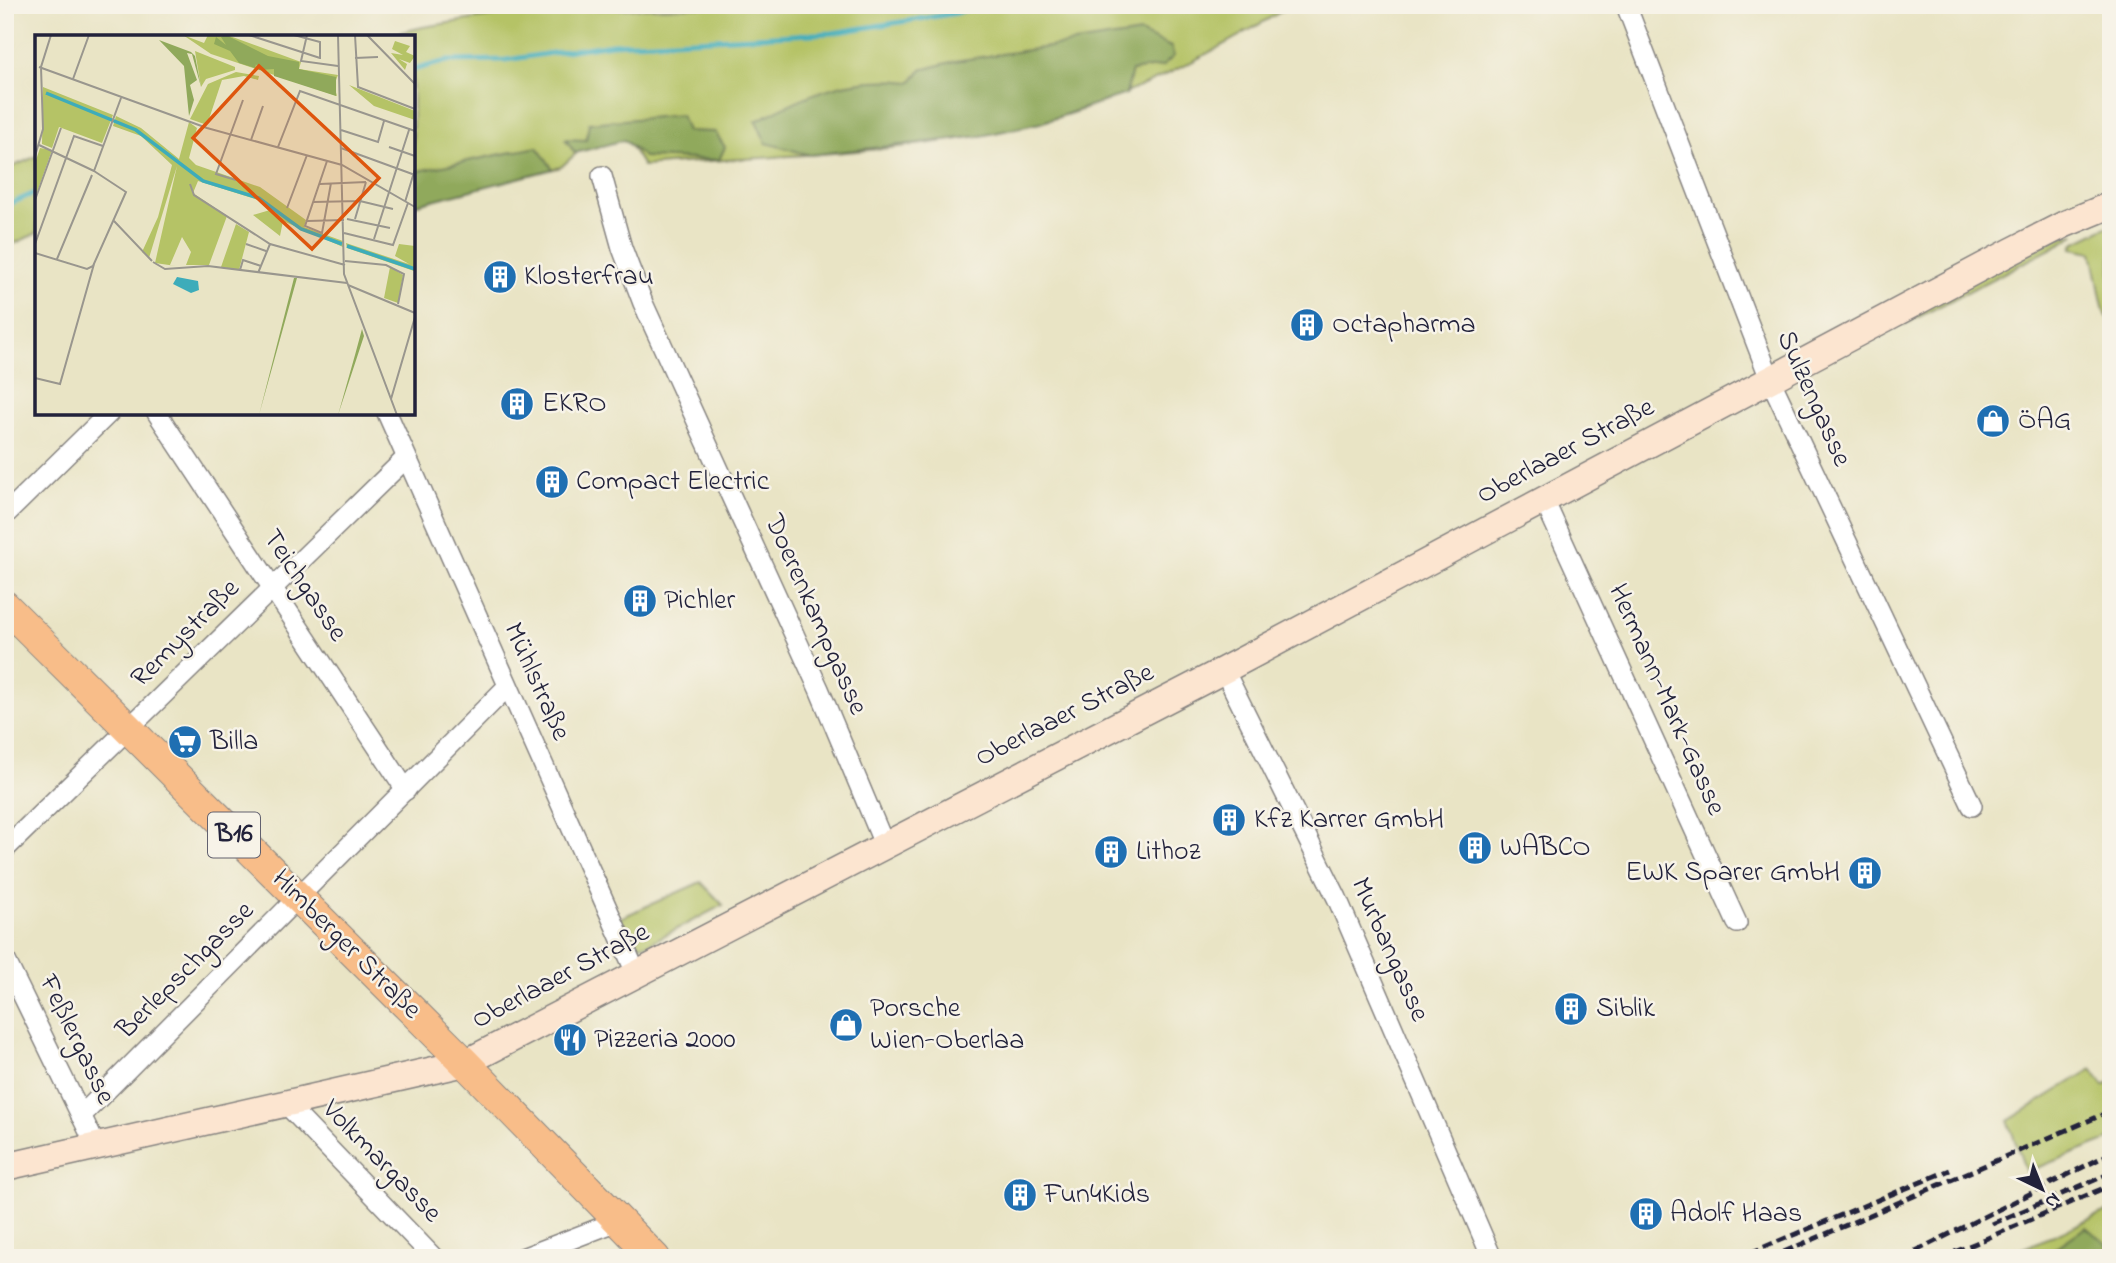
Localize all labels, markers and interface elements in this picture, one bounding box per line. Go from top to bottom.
inset map [35,35,415,415]
place label: Klosterfrau [524,257,654,298]
building icon: Klosterfrau [481,258,519,296]
place label: Octapharma [1332,305,1476,346]
building icon: Octapharma [1288,306,1326,344]
street label: Sulzengasse [1765,324,1861,474]
place label: EKRO [542,384,607,425]
building icon: EKRO [498,385,536,423]
street label: Oberlaaer Straße [1470,388,1663,516]
place label: ÖAG [2018,401,2071,442]
shop icon: ÖAG [1974,402,2012,440]
place label: Compact Electric [576,462,770,503]
building icon: Compact Electric [533,463,571,501]
street label: Doerenkampgasse [752,507,878,722]
street label: Teichgasse [251,521,357,651]
street label: Remystraße [122,570,250,698]
street label: Hermann-Mark-Gasse [1596,578,1736,823]
place label: Pichler [664,581,736,622]
building icon: Pichler [621,582,659,620]
street label: Mühlstraße [492,616,580,748]
street label: Oberlaaer Straße [968,653,1162,779]
place label: Billa [209,722,258,763]
supermarket icon: Billa [166,723,204,761]
place label: Kfz Karrer GmbH [1254,800,1444,841]
building icon: Kfz Karrer GmbH [1210,801,1248,839]
road number: B16 [208,813,260,858]
place label: WABCO [1500,828,1591,869]
building icon: WABCO [1456,829,1494,867]
place label: Lithoz [1136,832,1201,873]
building icon: Lithoz [1092,833,1130,871]
place label: EWK Sparer GmbH [1625,853,1840,894]
building icon: EWK Sparer GmbH [1846,854,1884,892]
street label: Himberger Straße [261,860,431,1030]
street label: Murbangasse [1339,871,1439,1029]
street label: Berlepschgasse [107,892,265,1050]
street label: Oberlaaer Straße [465,913,658,1041]
street label: Feßlergasse [26,967,125,1112]
place label: Porsche Wien-Oberlaa [870,989,1024,1062]
place label: Siblik [1596,989,1656,1030]
building icon: Siblik [1552,990,1590,1028]
shop icon: Porsche Wien-Oberlaa [827,1006,865,1044]
place label: Pizzeria 2000 [594,1020,736,1061]
restaurant icon: Pizzeria 2000 [551,1021,589,1059]
street label: Volkmargasse [311,1090,451,1233]
north arrow [2008,1154,2078,1224]
place label: Fun4Kids [1043,1175,1150,1216]
building icon: Fun4Kids [1001,1176,1039,1214]
text: N [2038,1185,2066,1214]
place label: Adolf Haas [1670,1194,1802,1235]
building icon: Adolf Haas [1627,1195,1665,1233]

